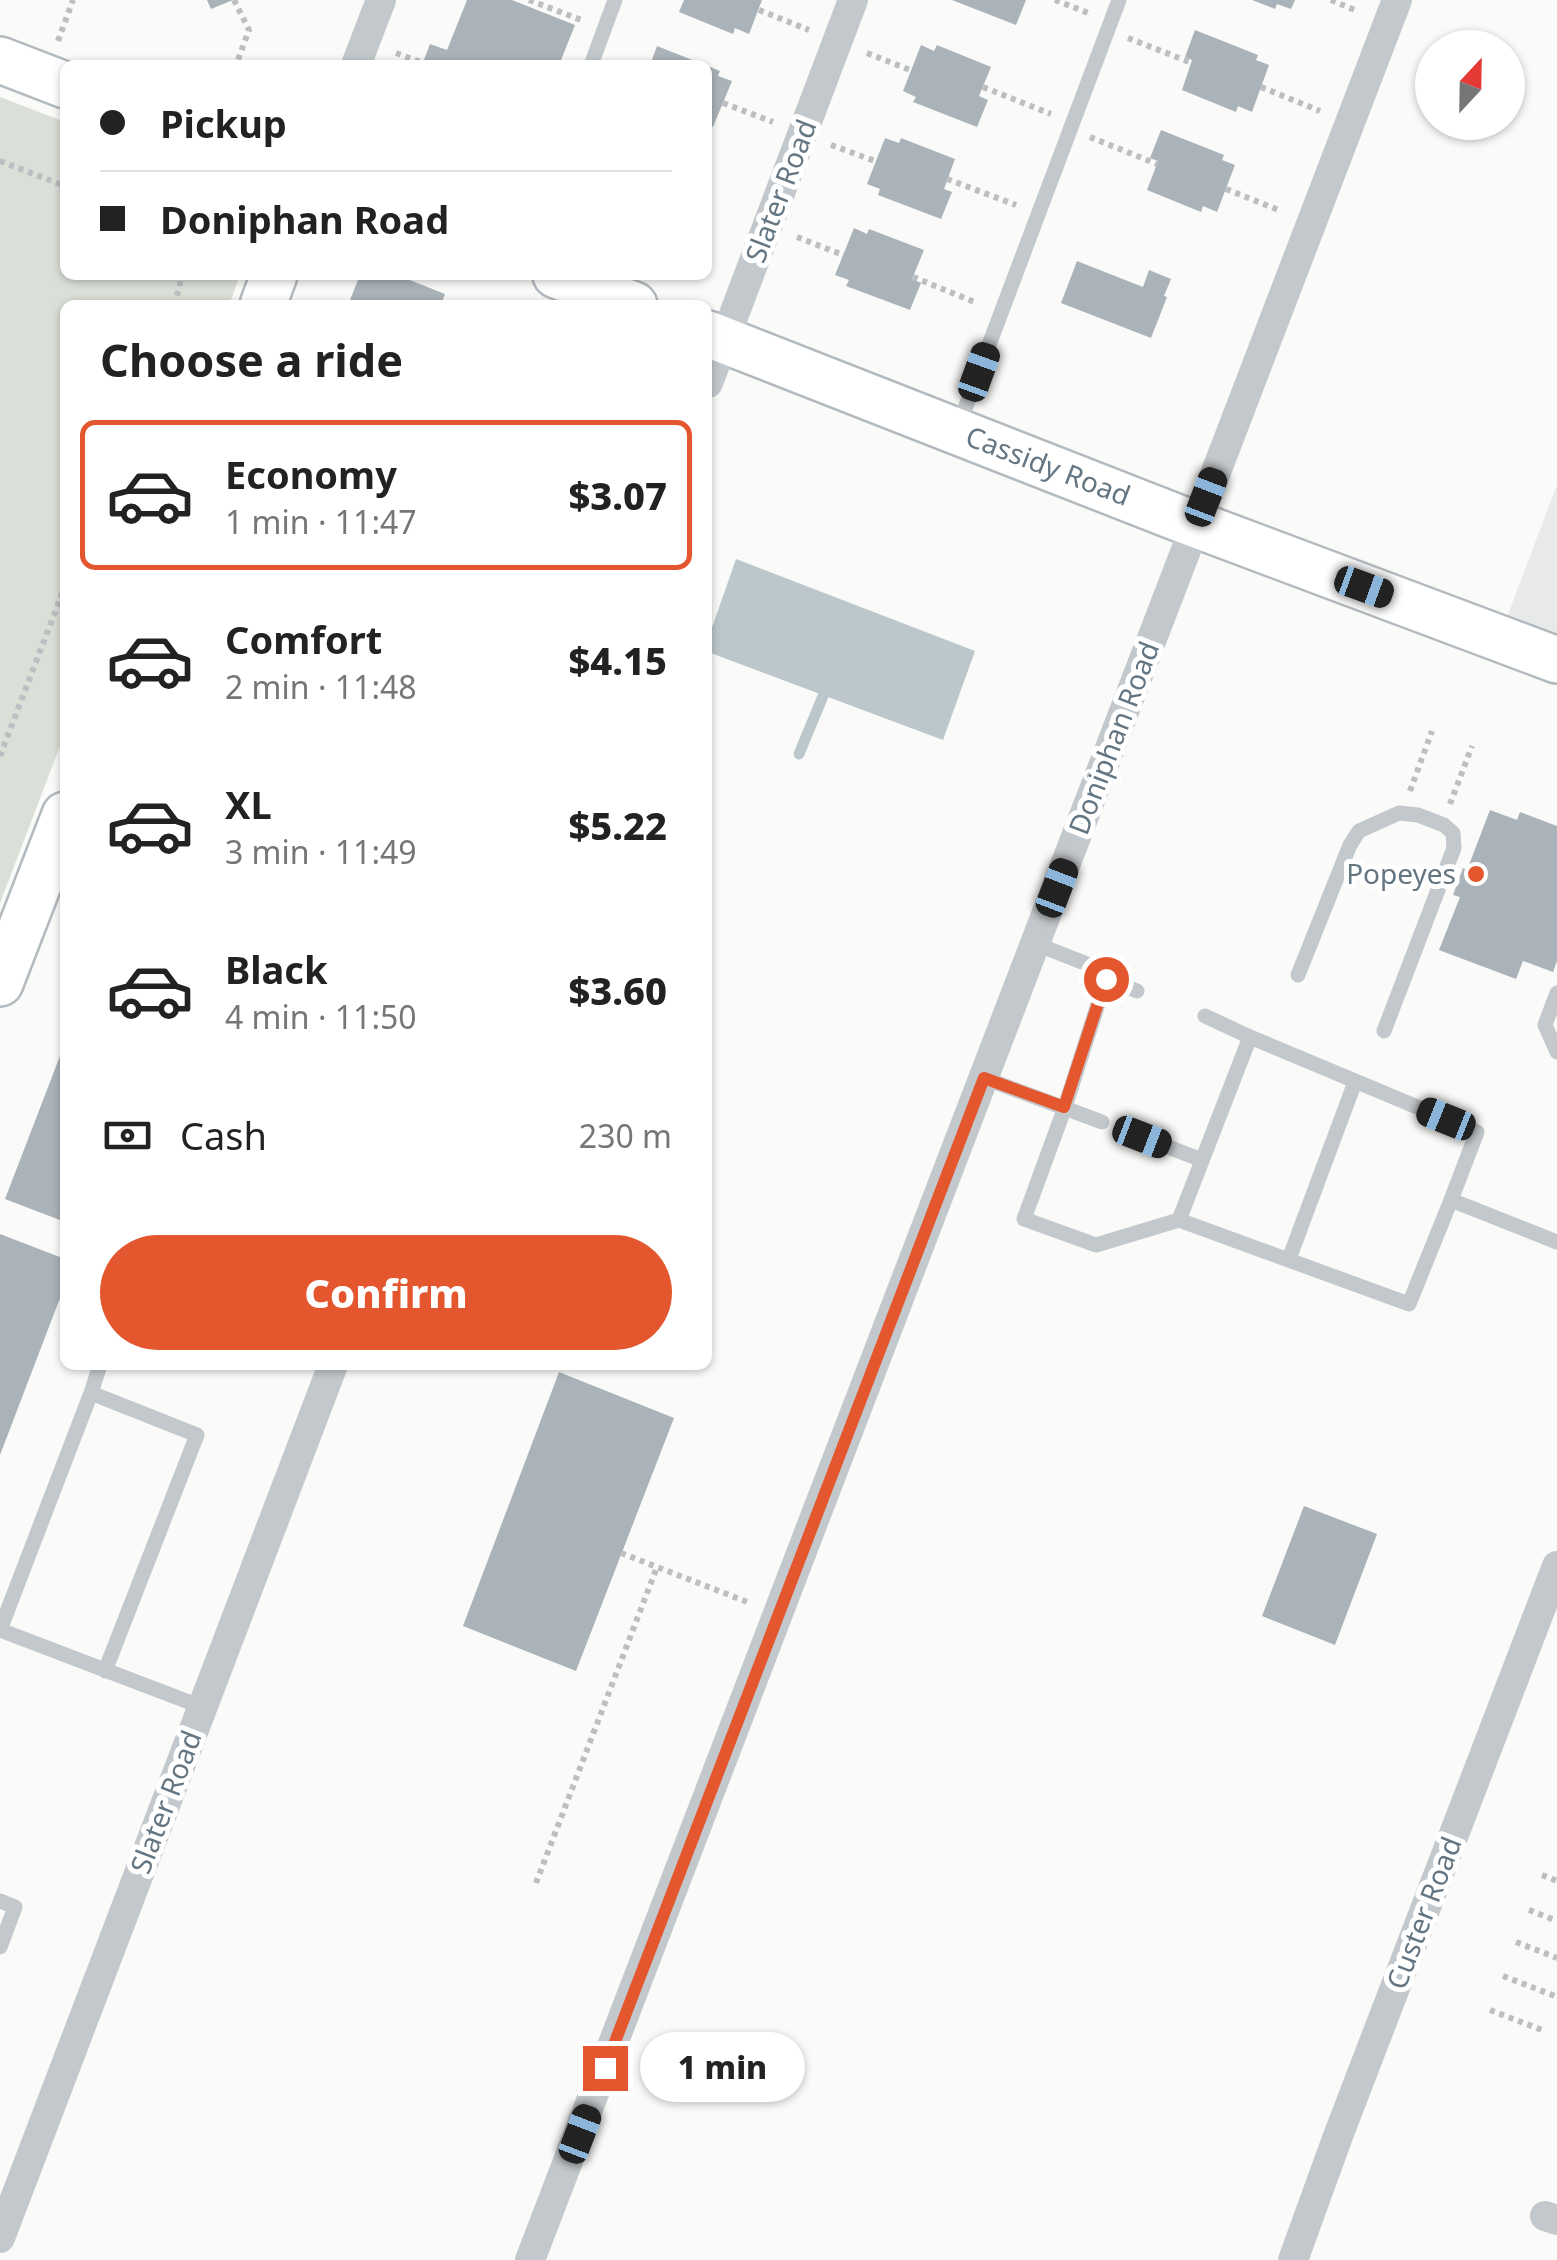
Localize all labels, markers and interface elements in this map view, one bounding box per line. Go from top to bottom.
north arrow [1415,30,1525,140]
map controls [1415,30,1525,140]
text: Pickup [160,97,287,149]
street label: Slater Road [735,114,825,268]
text: Doniphan Road [160,193,449,245]
text: Choose a ride [100,329,403,390]
car [955,339,1003,405]
street label: Cassidy Road [961,416,1136,514]
text: Economy [225,448,397,500]
icon: car [105,450,195,540]
car [1181,464,1231,530]
text: $3.07 [568,469,667,521]
text: 1 min · 11:47 [225,500,417,543]
car [1331,563,1397,611]
text: Comfort [225,613,382,665]
icon: car [105,615,195,705]
text: $4.15 [568,634,667,686]
street label: Doniphan Road [1059,636,1167,840]
text: 2 min · 11:48 [225,665,417,708]
text: XL [225,778,272,830]
icon: car [105,780,195,870]
text: $5.22 [568,799,667,851]
text: 3 min · 11:49 [225,830,417,873]
place label: Popeyes [1346,854,1456,892]
car [1032,855,1082,921]
marker: Popeyes [1465,863,1487,885]
text: Black [225,943,328,995]
icon: car [105,945,195,1035]
route start [1084,957,1129,1002]
text: $3.60 [568,964,667,1016]
text: 4 min · 11:50 [225,995,417,1038]
car [1413,1094,1479,1144]
icon: cash [100,1108,155,1163]
text: Cash [180,1109,267,1161]
car [1109,1112,1175,1162]
text: 230 m [579,1114,672,1157]
button: Confirm [100,1235,672,1350]
street label: Slater Road [120,1725,210,1879]
street label: Custer Road [1377,1831,1470,1994]
callout: 1 min [640,2033,805,2103]
text: 1 min [678,2045,767,2088]
route end [583,2046,628,2091]
car [555,2101,605,2167]

